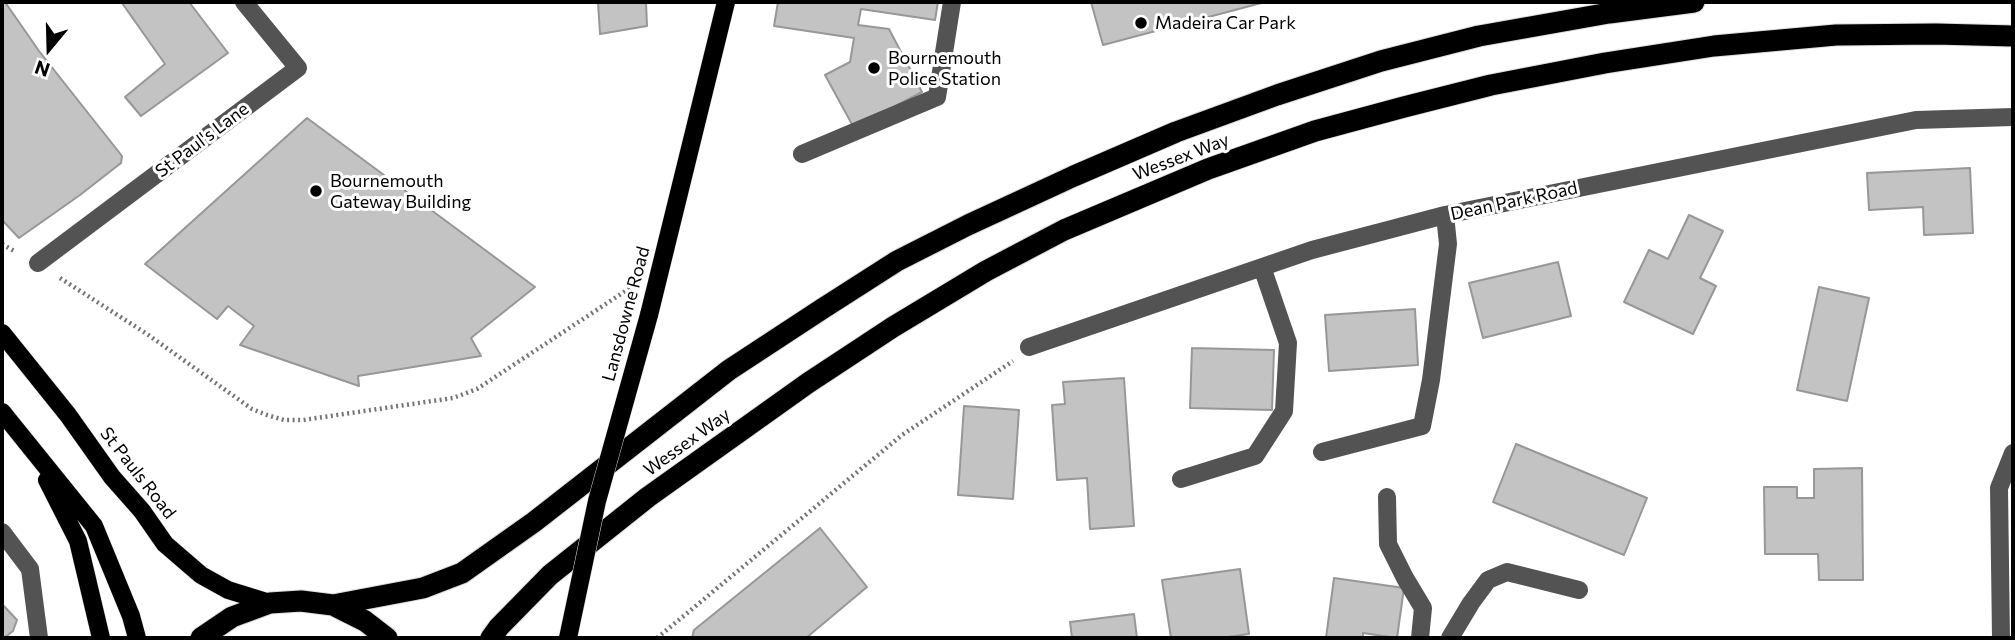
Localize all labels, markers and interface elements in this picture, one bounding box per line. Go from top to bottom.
place label: Madeira Car Park [1155,12,1296,34]
north arrow [14,14,84,84]
marker: Madeira Car Park [1133,15,1149,31]
place label: Bournemouth Police Station [888,47,1002,90]
text: N [32,56,52,83]
marker: Bournemouth Police Station [866,60,882,76]
street label: St Paul's Lane [151,98,253,182]
street label: Wessex Way [1130,129,1232,185]
place label: Bournemouth Gateway Building [330,170,471,212]
street label: Dean Park Road [1449,177,1579,225]
marker: Bournemouth Gateway Building [308,183,324,199]
street label: Lansdowne Road [598,244,654,384]
street label: Wessex Way [640,403,734,481]
street label: St Pauls Road [96,423,180,523]

